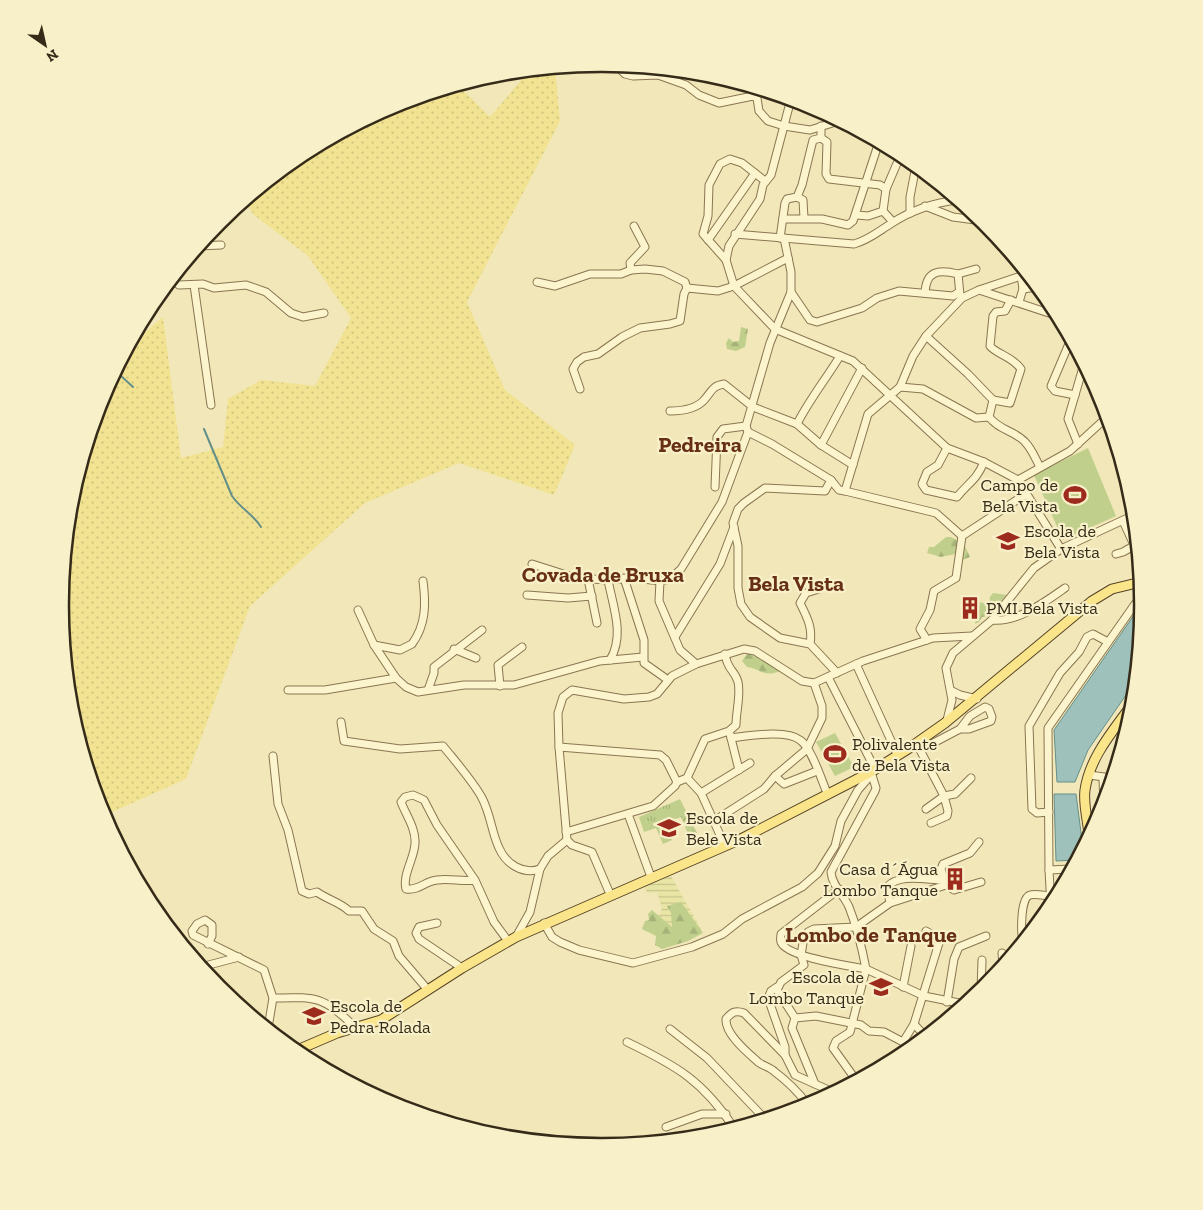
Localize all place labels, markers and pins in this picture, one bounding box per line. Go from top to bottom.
place label: Campo de Bela Vista [981,474,1058,517]
sports icon: Campo de Bela Vista [1062,482,1088,508]
place label: Escola de Bela Vista [1024,520,1100,563]
school or university icon: Escola de Bela Vista [995,528,1021,554]
building icon: PMI Bela Vista [957,595,983,621]
place label: PMI Bela Vista [986,597,1098,619]
place label: Polivalente de Bela Vista [852,733,951,776]
sports icon: Polivalente de Bela Vista [822,741,848,767]
place label: Escola de Bele Vista [686,807,762,850]
school or university icon: Escola de Bele Vista [656,815,682,841]
place label: Casa d´Água Lombo Tanque [823,858,938,901]
building icon: Casa d´Água Lombo Tanque [942,866,968,892]
place label: Escola de Lombo Tanque [749,966,864,1009]
school or university icon: Escola de Lombo Tanque [868,974,894,1000]
place label: Escola de Pedra Rolada [330,995,431,1038]
school or university icon: Escola de Pedra Rolada [301,1003,327,1029]

